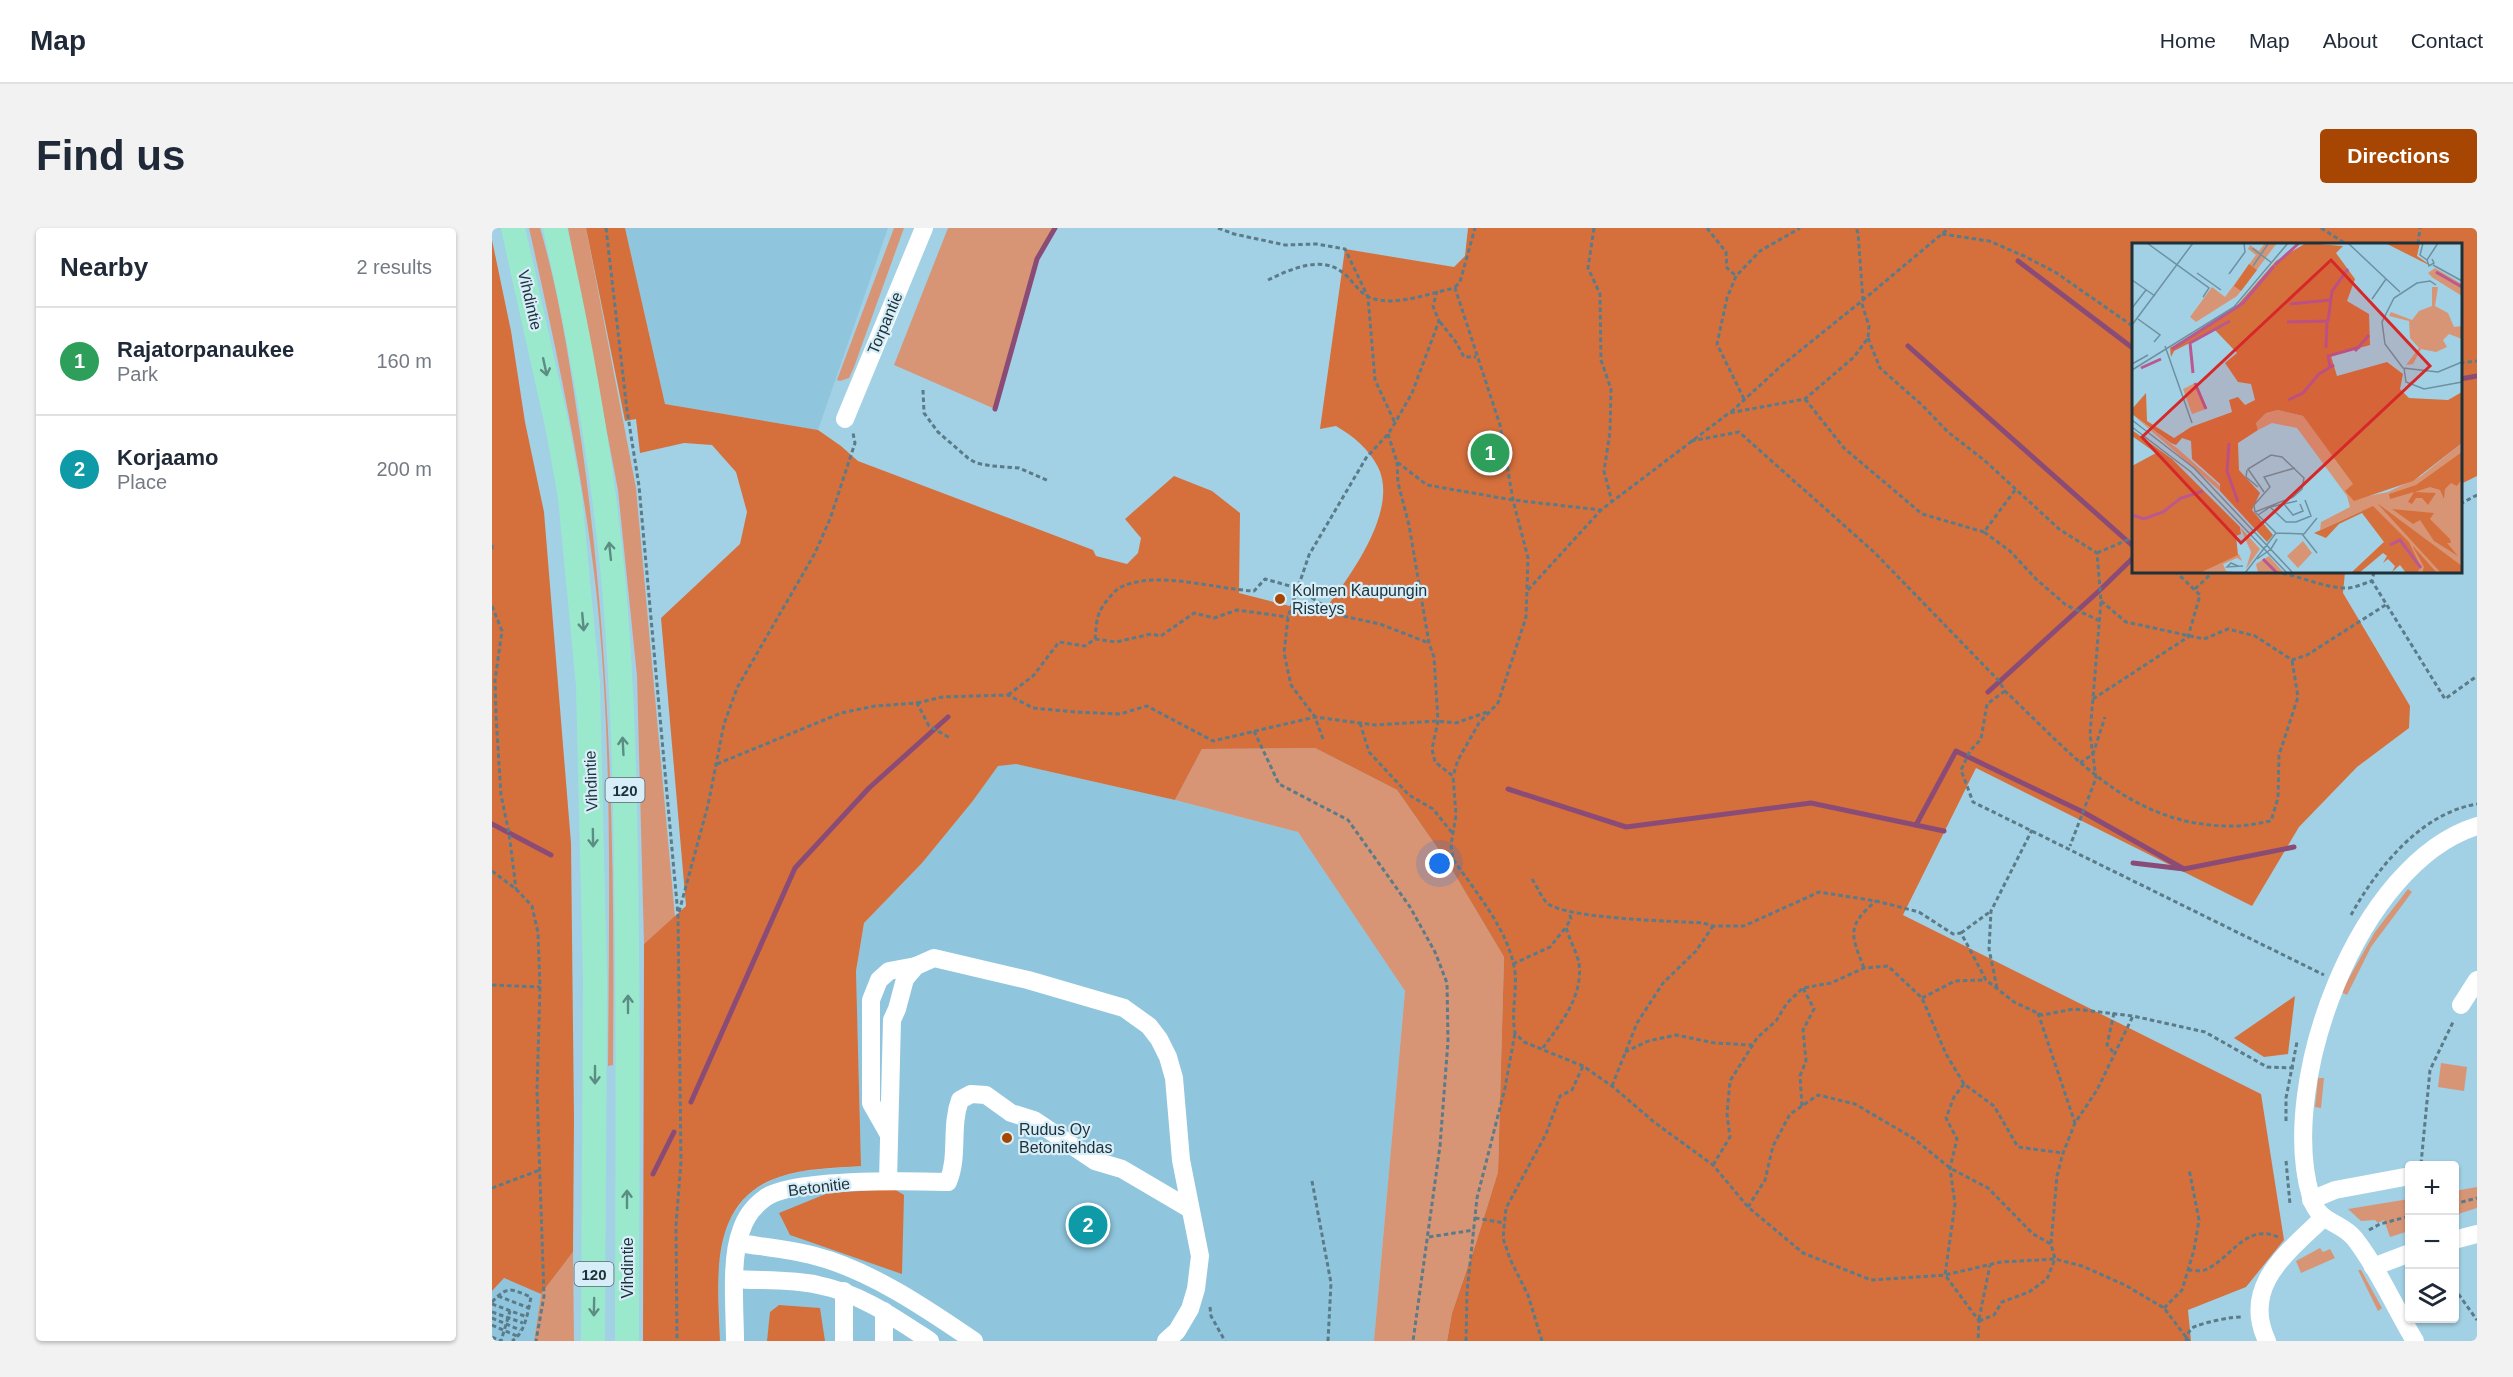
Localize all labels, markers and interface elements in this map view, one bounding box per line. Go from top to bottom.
text: Map [30,25,86,56]
text: Home [2160,29,2216,52]
text: Map [2249,29,2290,52]
text: About [2323,29,2378,52]
text: Contact [2411,29,2483,52]
button: Directions [2320,129,2477,183]
text: Find us [36,132,185,179]
inset map [2132,243,2462,573]
text: Nearby [60,252,148,282]
text: 2 results [356,256,432,278]
street label: Vihdintie [515,268,545,332]
street label: Torpantie [864,289,906,357]
text: Rajatorpanaukee [117,337,294,362]
text: 1 [74,350,85,372]
text: 160 m [376,350,432,372]
one-way arrow [539,357,551,376]
text: Park [117,363,158,385]
pin: 1 [1470,430,1510,476]
text: Korjaamo [117,445,218,470]
text: 2 [74,458,85,480]
text: 200 m [376,458,432,480]
text: Place [117,471,167,493]
one-way arrow [604,542,615,561]
place label: Kolmen Kaupungin Risteys [1292,582,1427,617]
marker: Kolmen Kaupungin Risteys [1273,592,1287,606]
one-way arrow [578,611,589,631]
one-way arrow [617,736,628,756]
street label: Vihdintie [581,750,601,812]
road number: 120 [606,778,644,802]
one-way arrow [587,827,599,847]
your location [1425,849,1454,878]
one-way arrow [622,994,634,1014]
one-way arrow [589,1064,601,1084]
place label: Rudus Oy Betonitehdas [1019,1121,1112,1156]
marker: Rudus Oy Betonitehdas [1000,1131,1014,1145]
map controls [2405,1161,2459,1323]
button: + [2405,1161,2459,1215]
street label: Betonitie [787,1175,851,1199]
one-way arrow [621,1189,633,1209]
pin: 2 [1068,1202,1108,1248]
button: − [2405,1215,2459,1269]
street label: Vihdintie [619,1237,636,1299]
road number: 120 [574,1262,614,1286]
button: layers [2405,1269,2459,1323]
one-way arrow [588,1296,600,1316]

